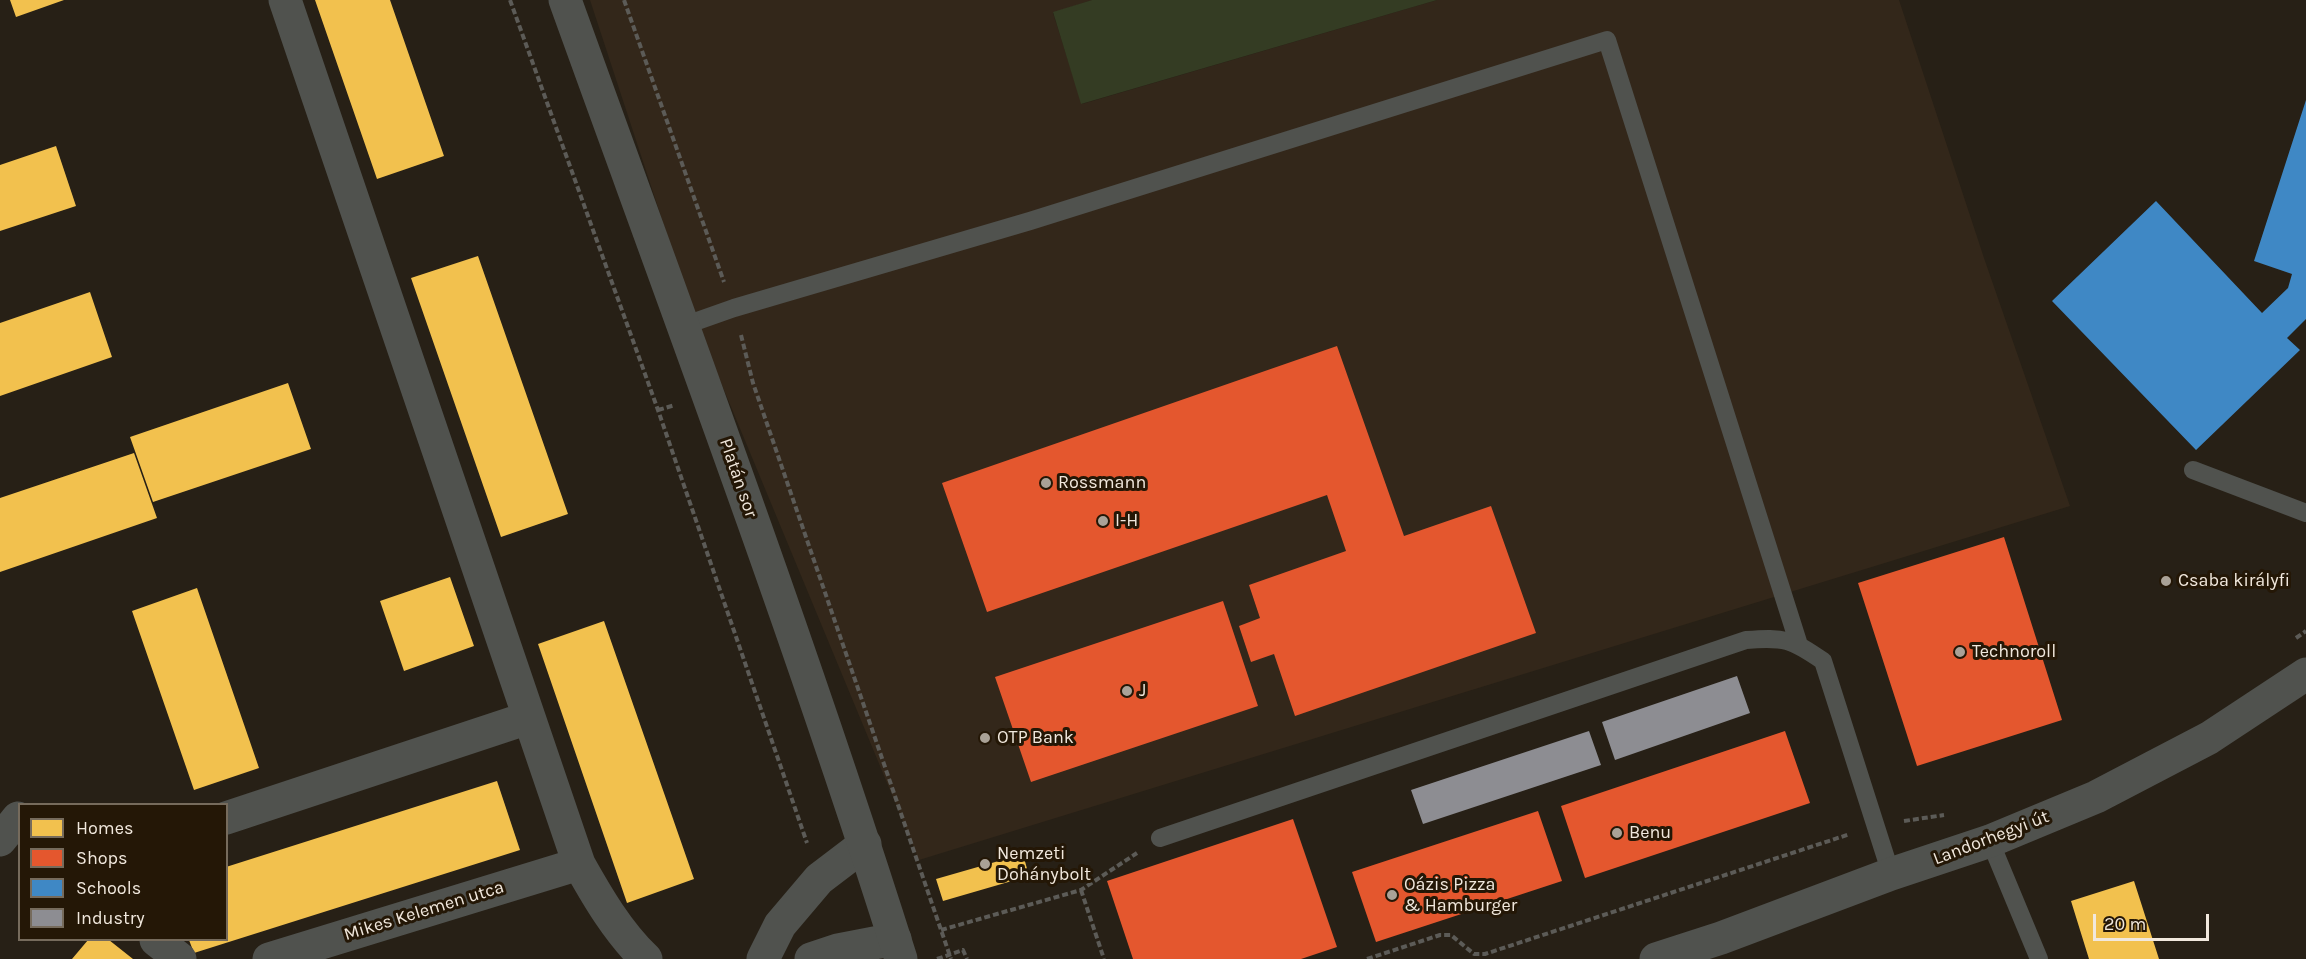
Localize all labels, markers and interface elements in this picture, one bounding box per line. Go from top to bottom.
street label: Platán sor [714,435,762,521]
place label: Rossmann [1058,472,1146,494]
marker: Rossmann [1039,476,1053,490]
place label: I-H [1115,510,1138,532]
marker: I-H [1096,514,1110,528]
place label: Csaba királyfi [2178,570,2290,592]
marker: Csaba királyfi [2159,574,2173,588]
place label: Technoroll [1972,641,2056,663]
marker: Technoroll [1953,645,1967,659]
place label: J [1139,680,1146,702]
marker: J [1120,684,1134,698]
place label: OTP Bank [997,727,1074,749]
marker: OTP Bank [978,731,992,745]
legend [18,803,228,941]
street label: Landorhegyi út [1930,806,2052,870]
text: Homes [76,817,133,839]
place label: Benu [1629,822,1671,844]
marker: Benu [1610,826,1624,840]
place label: Nemzeti Dohánybolt [997,843,1091,886]
text: Shops [76,847,128,869]
marker: Nemzeti Dohánybolt [978,857,992,871]
place label: Oázis Pizza & Hamburger [1404,874,1517,916]
street label: Mikes Kelemen utca [341,876,507,946]
text: Schools [76,877,141,899]
marker: Oázis Pizza & Hamburger [1385,888,1399,902]
scale bar [2096,902,2212,940]
text: Industry [76,907,145,929]
text: 20 m [2104,913,2146,935]

